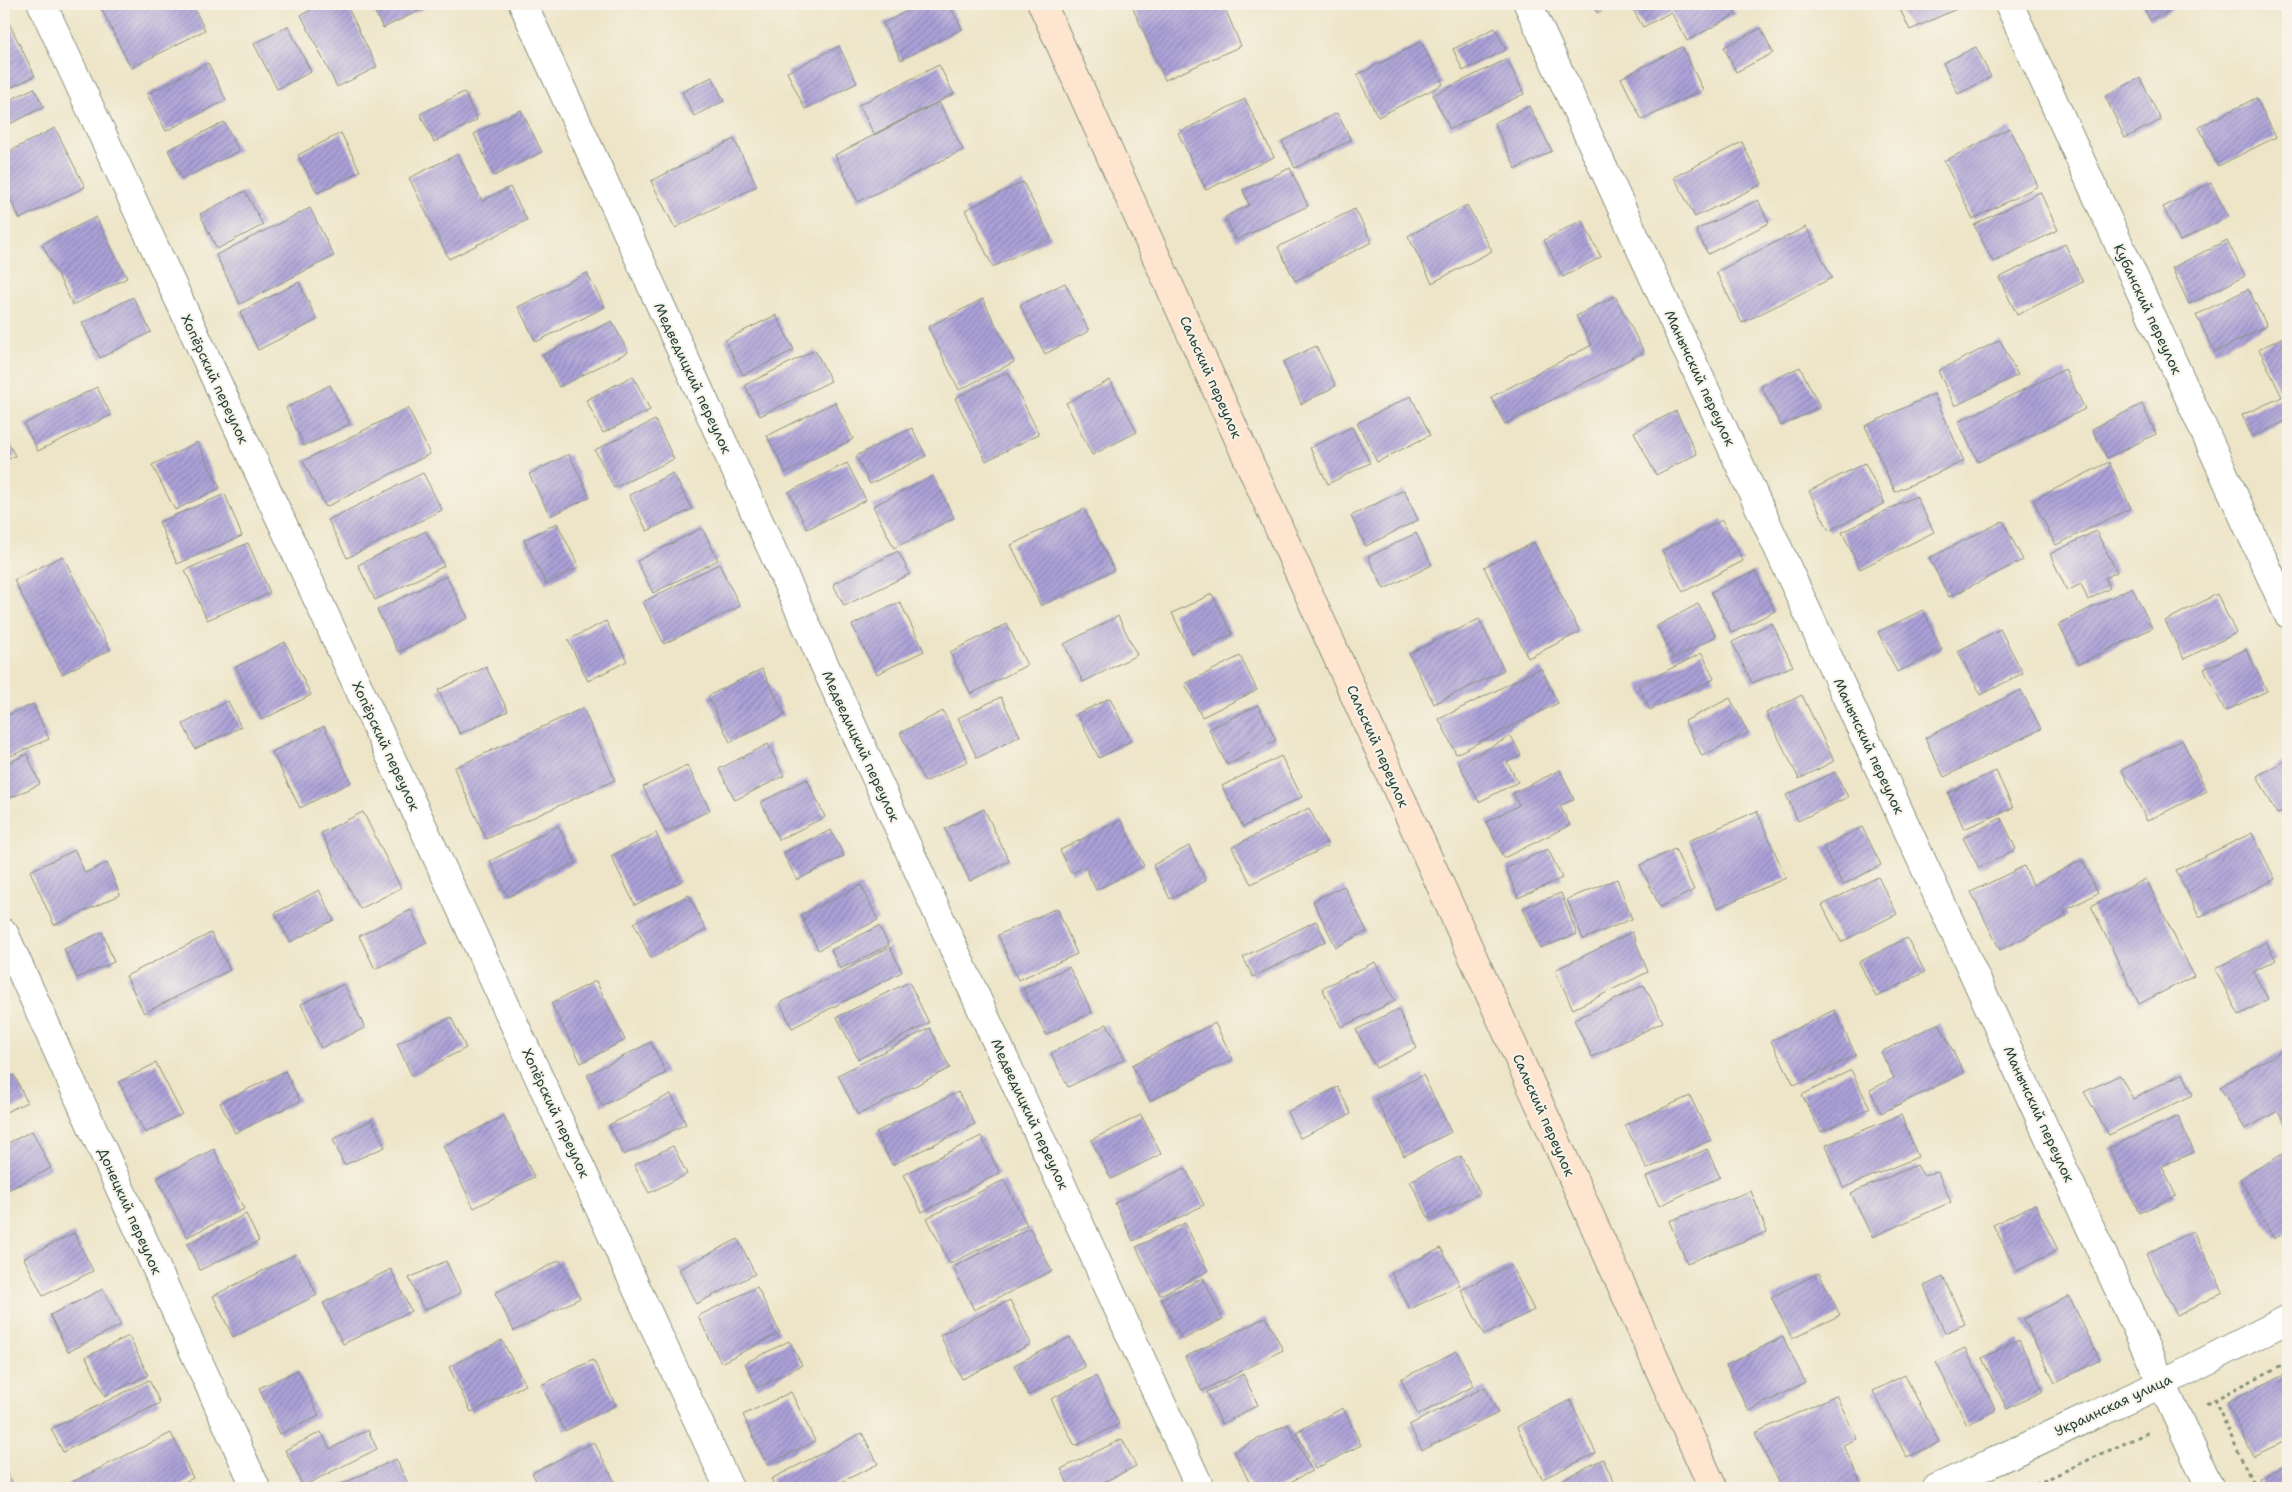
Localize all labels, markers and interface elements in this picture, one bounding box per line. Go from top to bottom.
street label: Кубанский переулок [2110,241,2186,378]
street label: Медведицкий переулок [650,300,736,457]
street label: Манычский переулок [1661,307,1740,450]
street label: Хопёрский переулок [177,311,253,447]
street label: Сальский переулок [1176,313,1246,442]
street label: Медведицкий переулок [818,668,904,825]
street label: Манычский переулок [1830,675,1909,818]
street label: Хопёрский переулок [348,678,424,814]
street label: Сальский переулок [1343,682,1413,811]
street label: Медведицкий переулок [987,1036,1073,1193]
street label: Манычский переулок [2000,1043,2079,1186]
street label: Хопёрский переулок [518,1045,594,1181]
street label: Сальский переулок [1509,1051,1579,1180]
street label: Донецкий переулок [94,1145,166,1278]
street label: Украинская улица [2052,1370,2175,1440]

